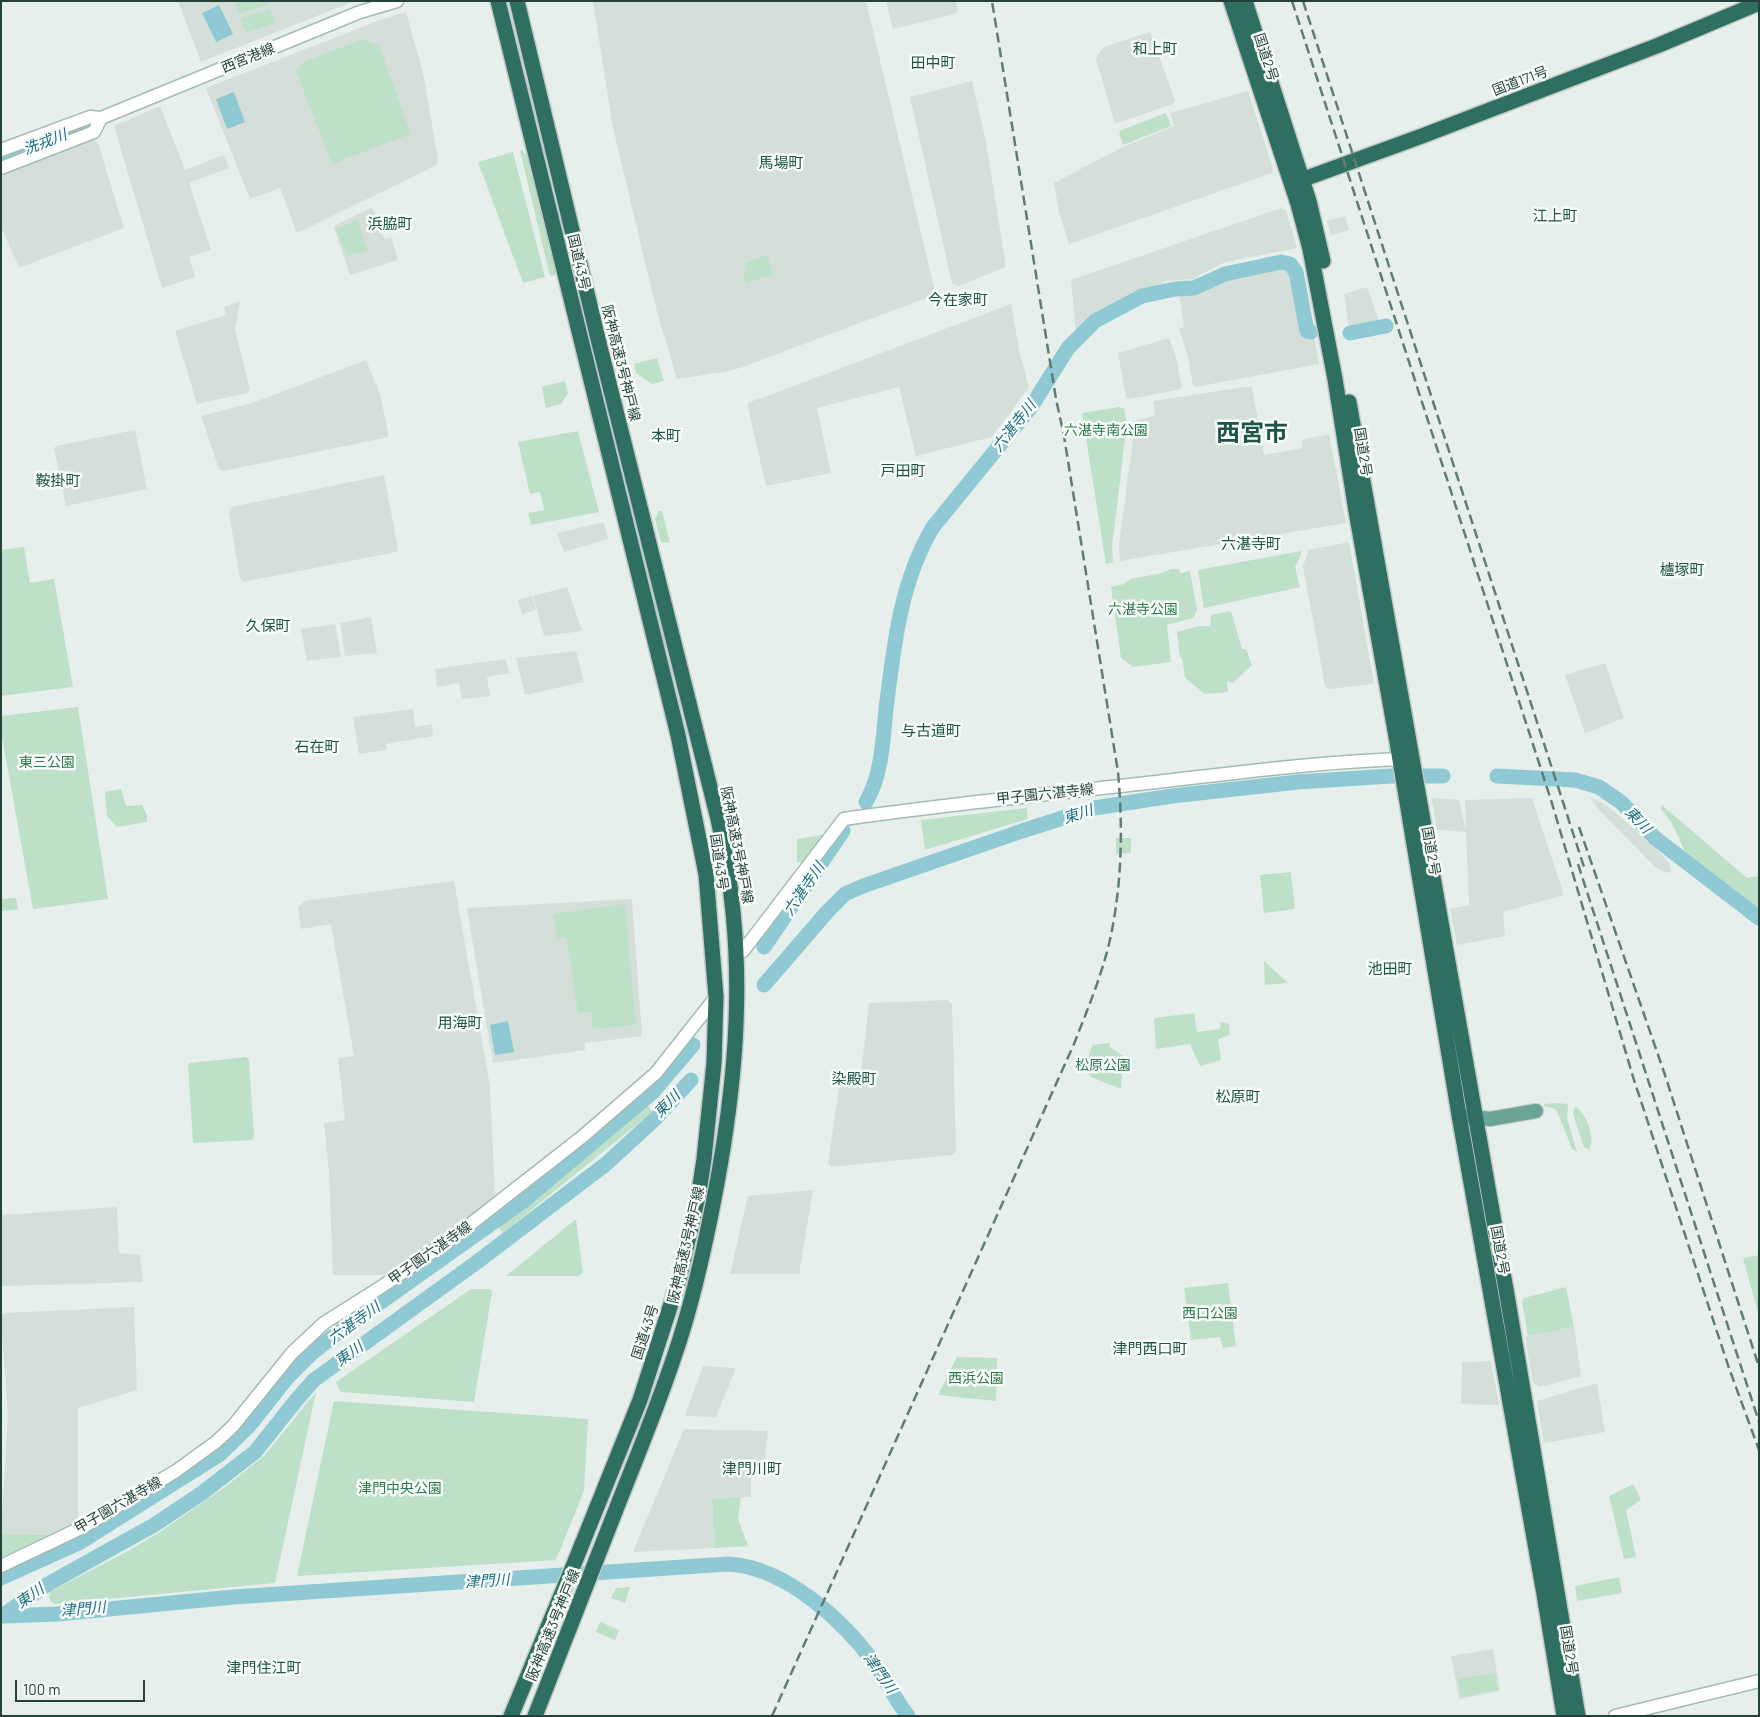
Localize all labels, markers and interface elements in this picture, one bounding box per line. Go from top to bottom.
street label: 国道2号 [1250,31,1282,83]
street label: 西宮港線 [219,40,277,76]
district label: 和上町 [1133,40,1177,58]
district label: 田中町 [911,54,955,72]
street label: 国道171号 [1490,63,1550,99]
water label: 洗戎川 [21,126,69,158]
district label: 馬場町 [759,154,803,172]
district label: 江上町 [1533,207,1577,225]
district label: 浜脇町 [368,215,412,233]
street label: 国道43号 [564,232,594,292]
district label: 今在家町 [928,291,988,309]
street label: 阪神高速3号神戸線 [598,303,644,423]
water label: 六湛寺川 [988,397,1040,455]
district label: 西宮市 [1216,419,1288,447]
park label: 六湛寺南公園 [1064,422,1148,438]
street label: 国道2号 [1351,426,1375,478]
district label: 本町 [651,427,681,445]
district label: 戸田町 [881,462,925,480]
district label: 鞍掛町 [36,472,80,490]
district label: 六湛寺町 [1221,535,1281,553]
district label: 櫨塚町 [1660,561,1704,579]
park label: 六湛寺公園 [1108,601,1178,617]
district label: 久保町 [246,617,290,635]
district label: 与古道町 [901,722,961,740]
district label: 石在町 [295,738,339,756]
park label: 東三公園 [19,754,75,770]
street label: 甲子園六湛寺線 [995,781,1095,807]
street label: 阪神高速3号神戸線 [717,785,757,905]
water label: 東川 [1061,801,1095,827]
water label: 東川 [1621,803,1655,837]
street label: 国道2号 [1418,825,1444,877]
street label: 国道43号 [707,833,731,891]
water label: 六湛寺川 [780,859,828,919]
district label: 池田町 [1368,960,1412,978]
district label: 用海町 [438,1014,482,1032]
park label: 松原公園 [1075,1057,1131,1073]
district label: 染殿町 [832,1070,876,1088]
water label: 東川 [650,1087,684,1121]
district label: 松原町 [1216,1088,1260,1106]
street label: 阪神高速3号神戸線 [664,1185,708,1305]
street label: 甲子園六湛寺線 [385,1218,475,1288]
street label: 国道2号 [1487,1224,1513,1276]
water label: 六湛寺川 [324,1298,384,1348]
street label: 国道43号 [628,1302,662,1362]
park label: 西口公園 [1182,1305,1238,1321]
water label: 東川 [332,1338,366,1370]
district label: 津門西口町 [1113,1340,1187,1358]
park label: 西浜公園 [948,1370,1004,1386]
district label: 津門川町 [722,1460,782,1478]
street label: 甲子園六湛寺線 [71,1473,165,1537]
park label: 津門中央公園 [358,1480,442,1496]
street label: 阪神高速3号神戸線 [523,1567,583,1683]
water label: 津門川 [464,1570,510,1592]
water label: 東川 [13,1580,47,1612]
water label: 津門川 [60,1598,106,1620]
street label: 国道2号 [1557,1624,1581,1676]
water label: 津門川 [860,1649,900,1697]
district label: 津門住江町 [227,1659,301,1677]
scale bar [18,1670,148,1702]
text: 100 m [23,1680,61,1698]

